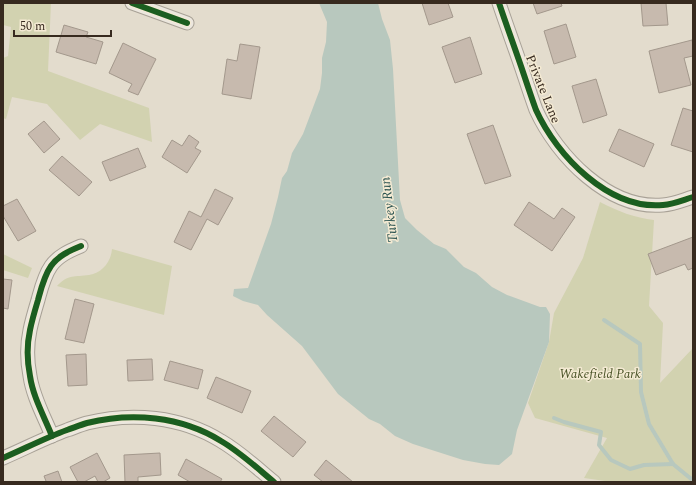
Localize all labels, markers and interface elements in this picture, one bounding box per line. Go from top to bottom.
scale bar [14,12,111,38]
text: 50 m [20,17,45,36]
street label: Private Lane [520,52,566,126]
water label: Turkey Run [374,175,403,244]
park label: Wakefield Park [559,364,641,384]

